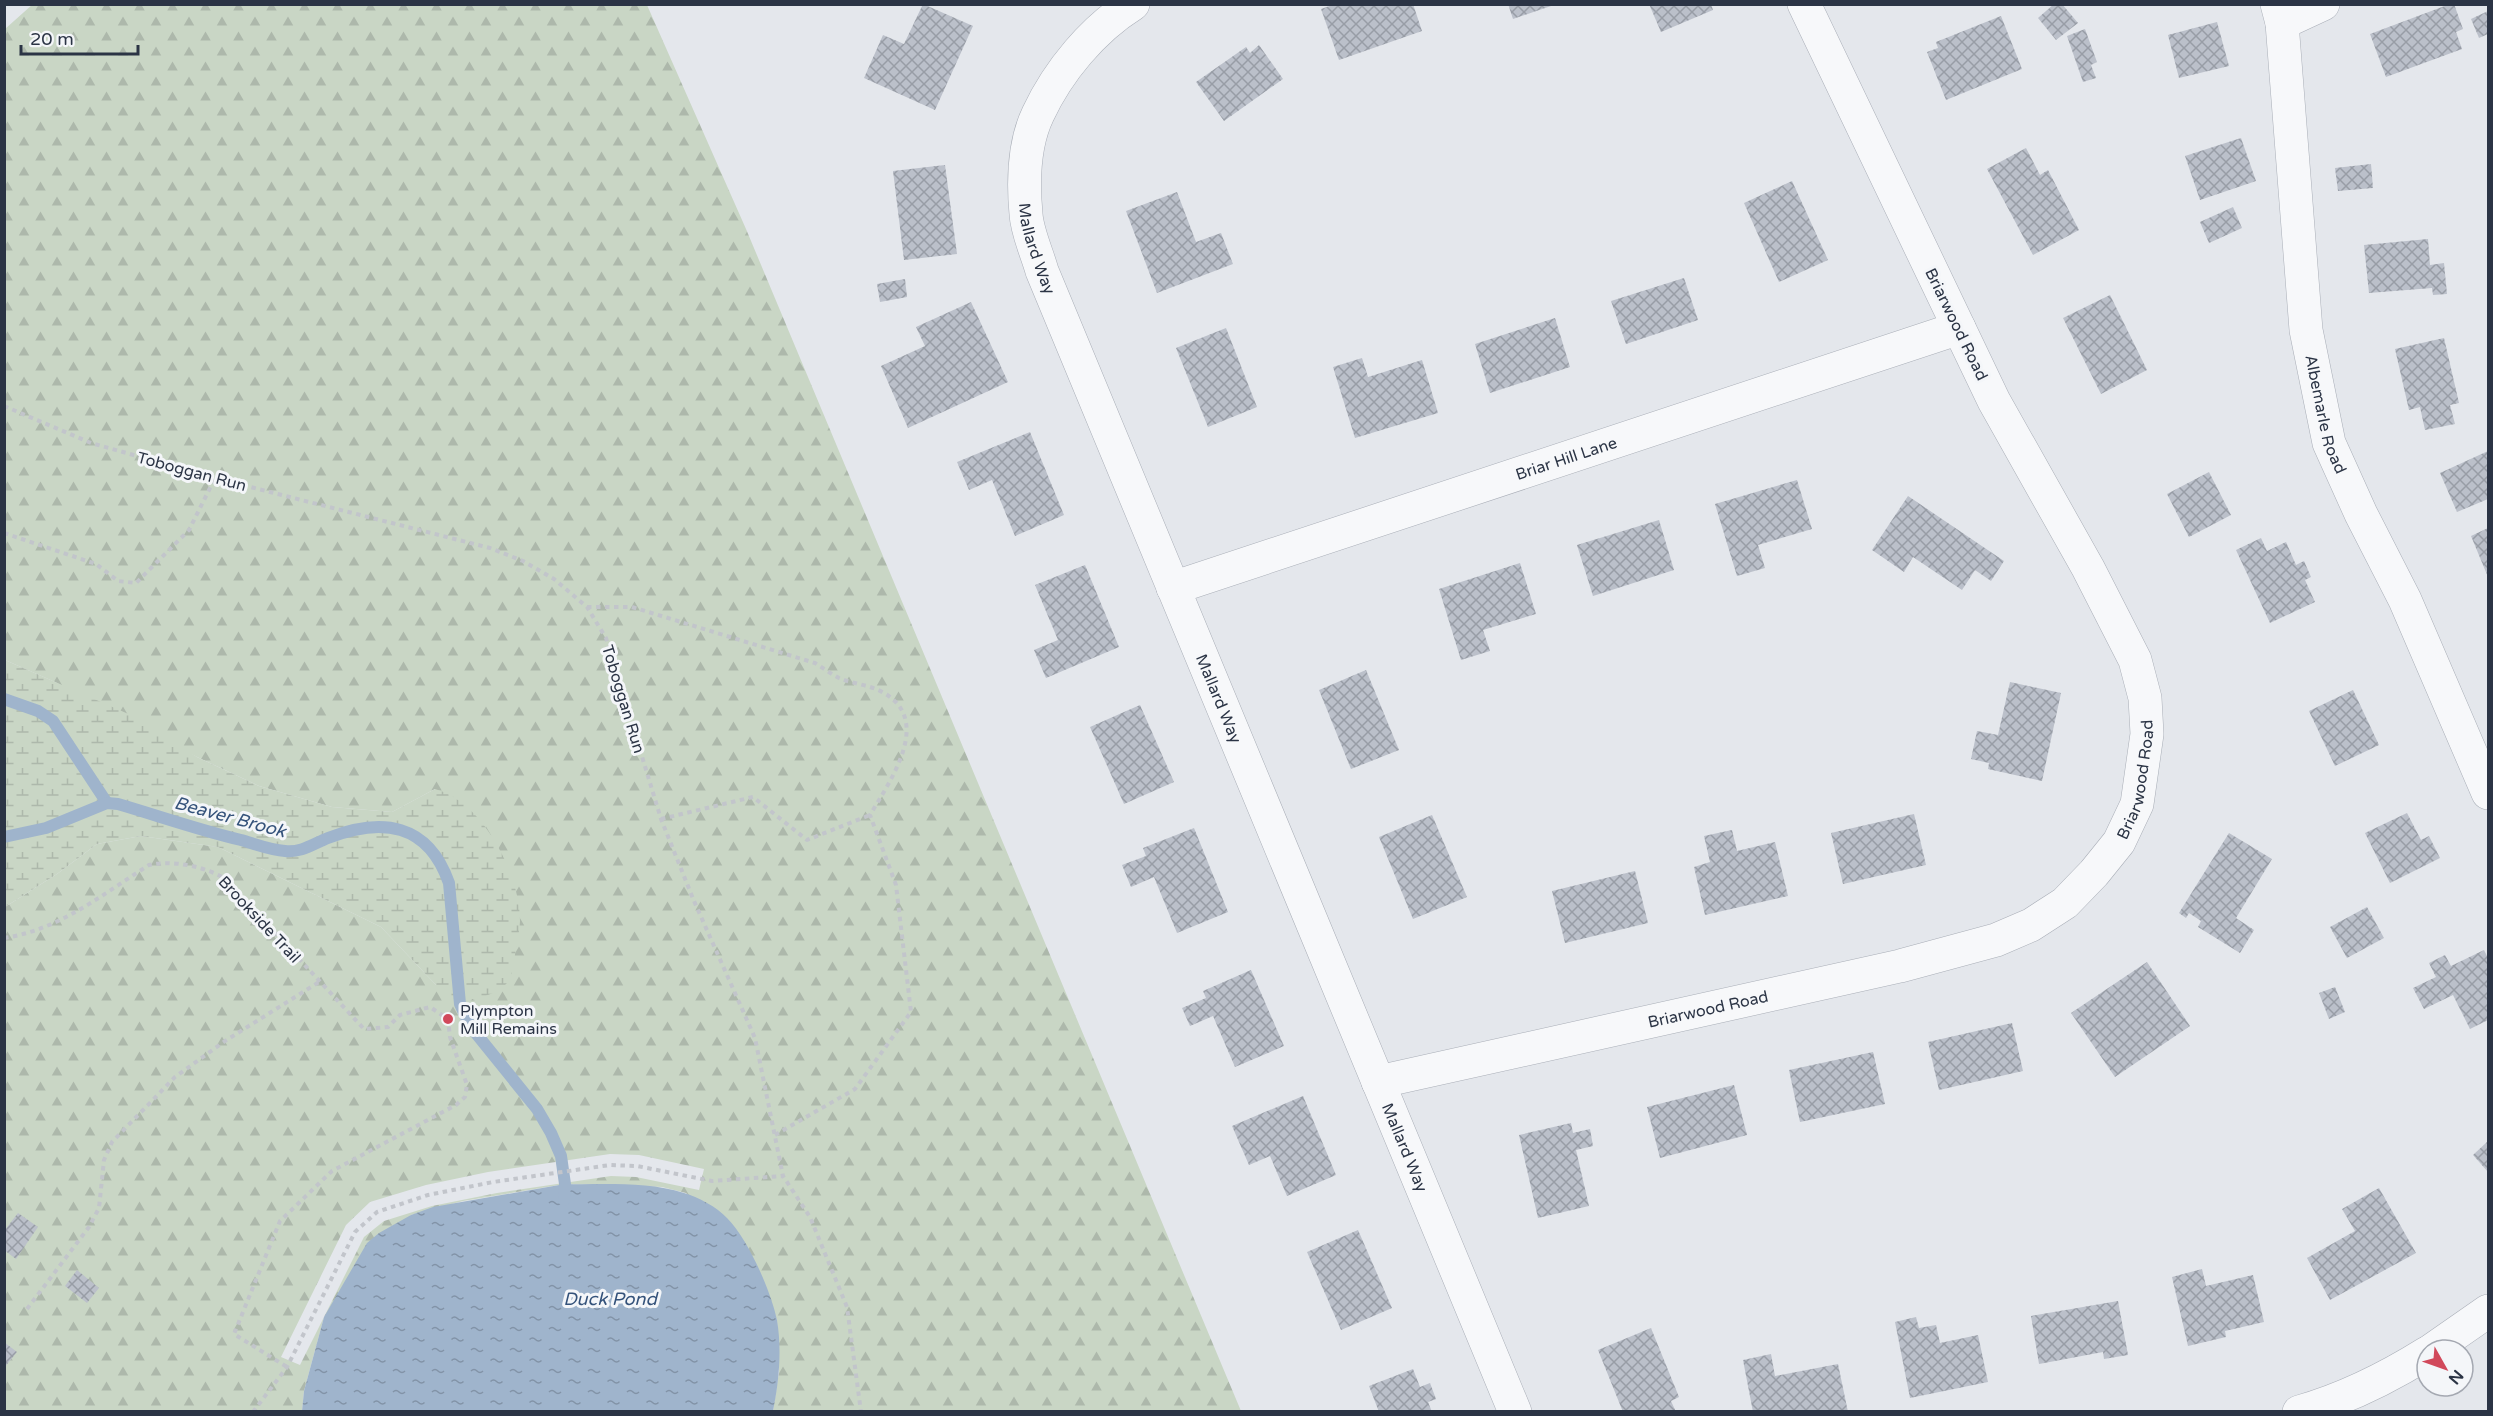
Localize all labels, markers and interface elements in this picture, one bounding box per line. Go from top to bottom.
scale bar [21,18,138,56]
text: 20 m [30,28,74,50]
street label: Mallard Way [1014,202,1060,298]
street label: Briarwood Road [1920,265,1992,384]
street label: Albemarle Road [2300,353,2350,477]
street label: Briar Hill Lane [1513,433,1620,485]
street label: Toboggan Run [135,448,249,496]
street label: Toboggan Run [597,643,649,756]
street label: Mallard Way [1191,651,1246,747]
street label: Briarwood Road [2113,719,2158,843]
water label: Beaver Brook [172,792,289,843]
street label: Brookside Trail [214,872,305,967]
street label: Briarwood Road [1646,987,1770,1033]
place label: Plympton Mill Remains [460,1001,557,1039]
marker: Plympton Mill Remains [441,1012,455,1026]
street label: Mallard Way [1377,1100,1432,1196]
water label: Duck Pond [563,1288,659,1310]
north arrow [2415,1338,2475,1398]
text: N [2444,1366,2468,1388]

